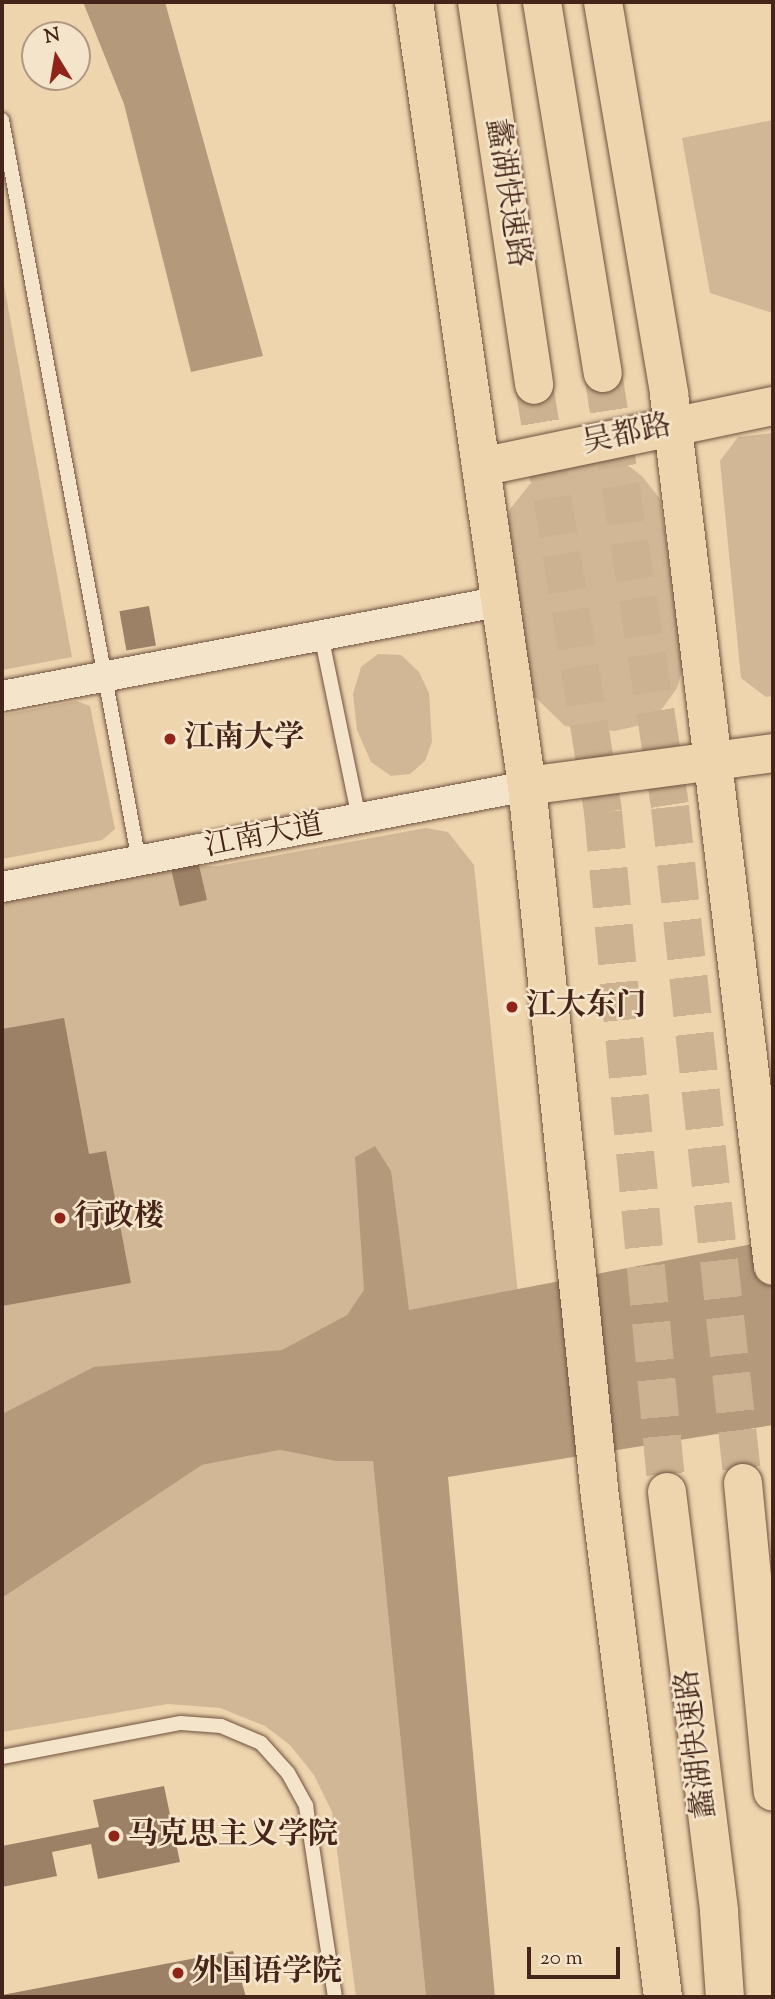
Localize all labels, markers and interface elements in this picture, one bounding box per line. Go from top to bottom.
north arrow [21,21,91,91]
text: N [42,22,62,52]
street label: 蠡湖快速路 [476,116,536,270]
street label: 吴都路 [579,409,675,463]
place label: 江南大学 [184,721,304,757]
marker: 江南大学 [162,731,178,747]
street label: 江南大道 [202,808,326,866]
place label: 江大东门 [526,989,646,1025]
marker: 江大东门 [504,999,520,1015]
place label: 行政楼 [74,1200,164,1236]
marker: 行政楼 [52,1210,68,1226]
street label: 蠡湖快速路 [671,1667,725,1821]
place label: 马克思主义学院 [128,1818,338,1854]
marker: 马克思主义学院 [106,1828,122,1844]
scale bar [530,1932,623,1976]
text: 20 m [540,1944,583,1974]
place label: 外国语学院 [192,1955,342,1991]
marker: 外国语学院 [170,1965,186,1981]

